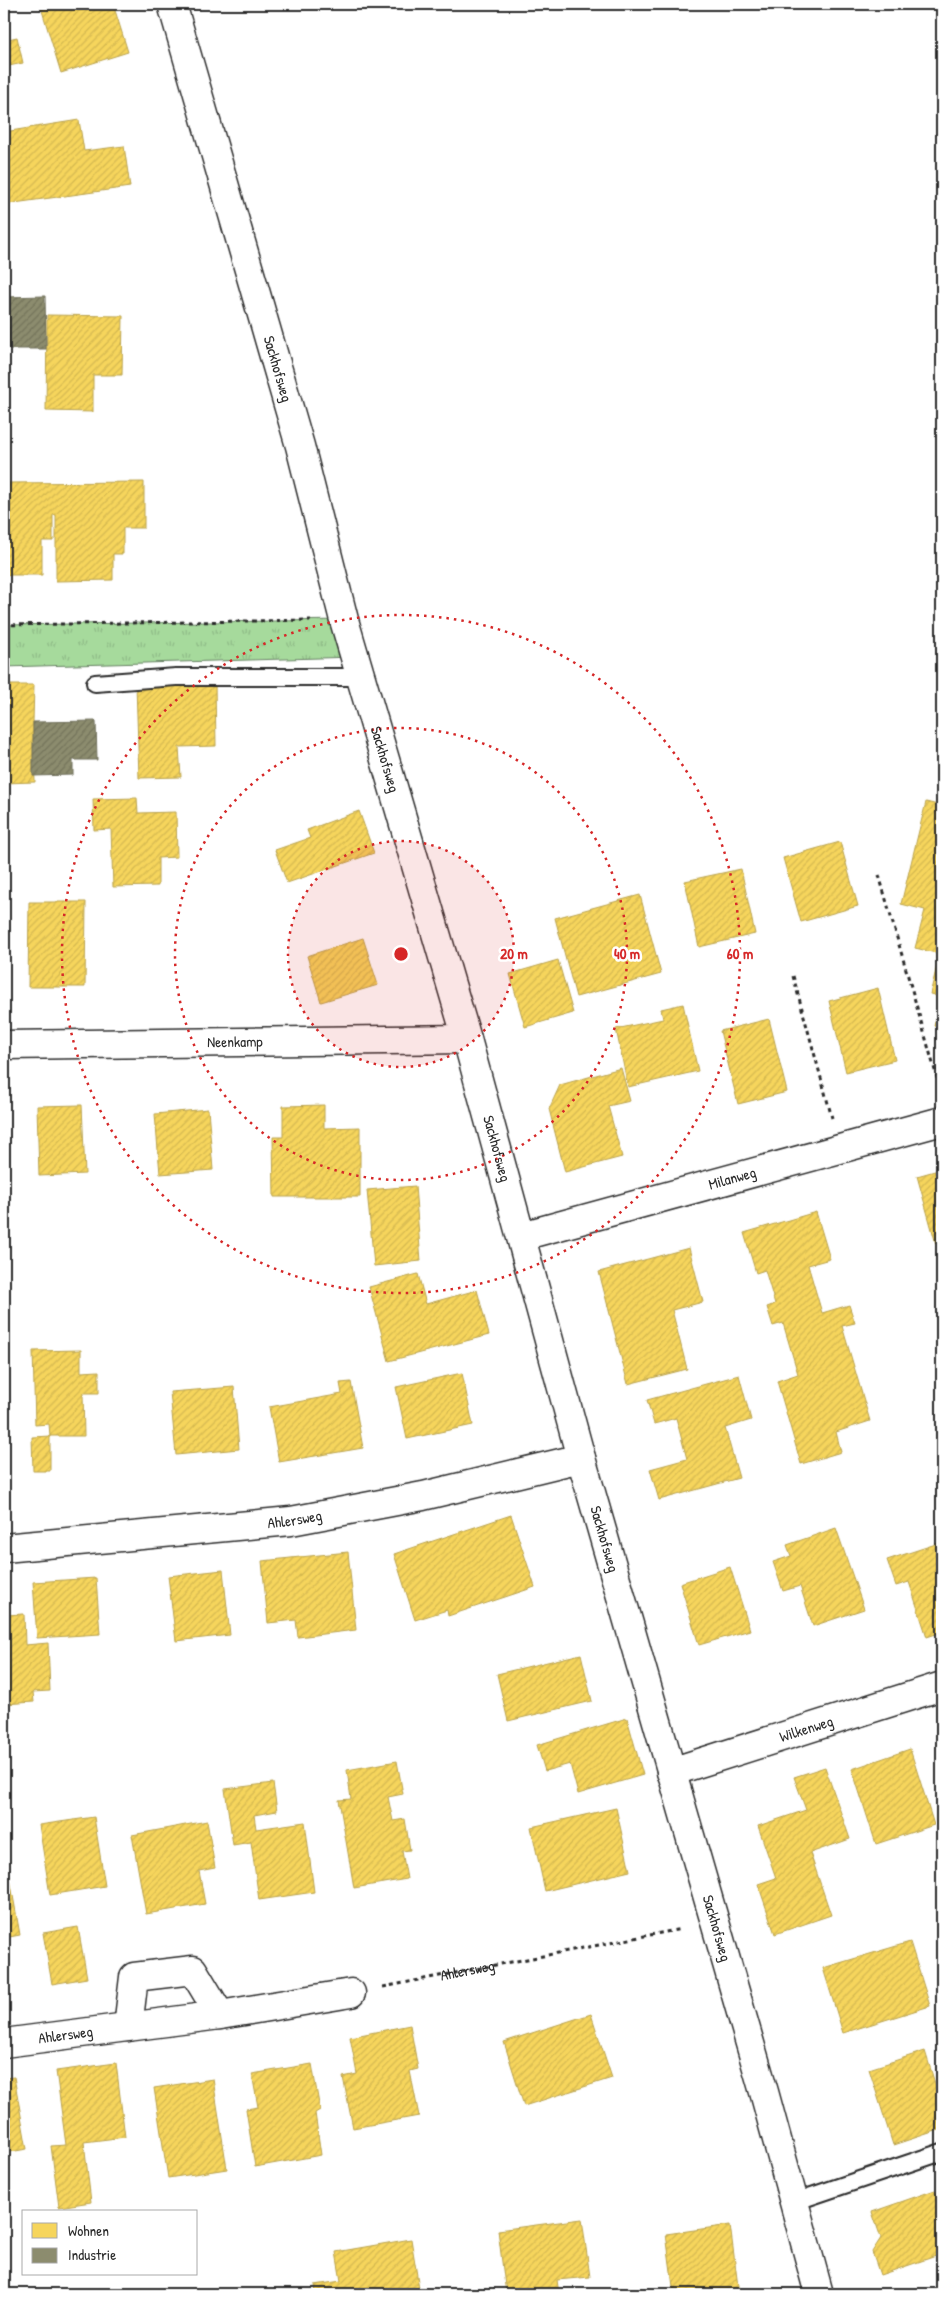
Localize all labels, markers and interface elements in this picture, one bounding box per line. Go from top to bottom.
street label: Sackhofsweg [259,333,298,405]
street label: Sackhofsweg [366,724,405,795]
text: 20 m [500,943,528,964]
text: 40 m [614,943,640,964]
text: 60 m [727,943,753,964]
centre of rings [392,945,410,963]
street label: Neenkamp [207,1031,263,1052]
street label: Sackhofsweg [478,1113,516,1184]
street label: Milanweg [706,1161,759,1194]
street label: Sackhofsweg [585,1503,625,1575]
street label: Ahlersweg [266,1504,324,1533]
street label: Wilkenweg [777,1710,836,1747]
street label: Sackhofsweg [698,1893,737,1964]
street label: Ahlersweg [438,1954,497,1986]
street label: Ahlersweg [37,2021,94,2048]
legend [22,2210,198,2276]
text: Wohnen [68,2220,109,2241]
text: Industrie [68,2244,116,2265]

